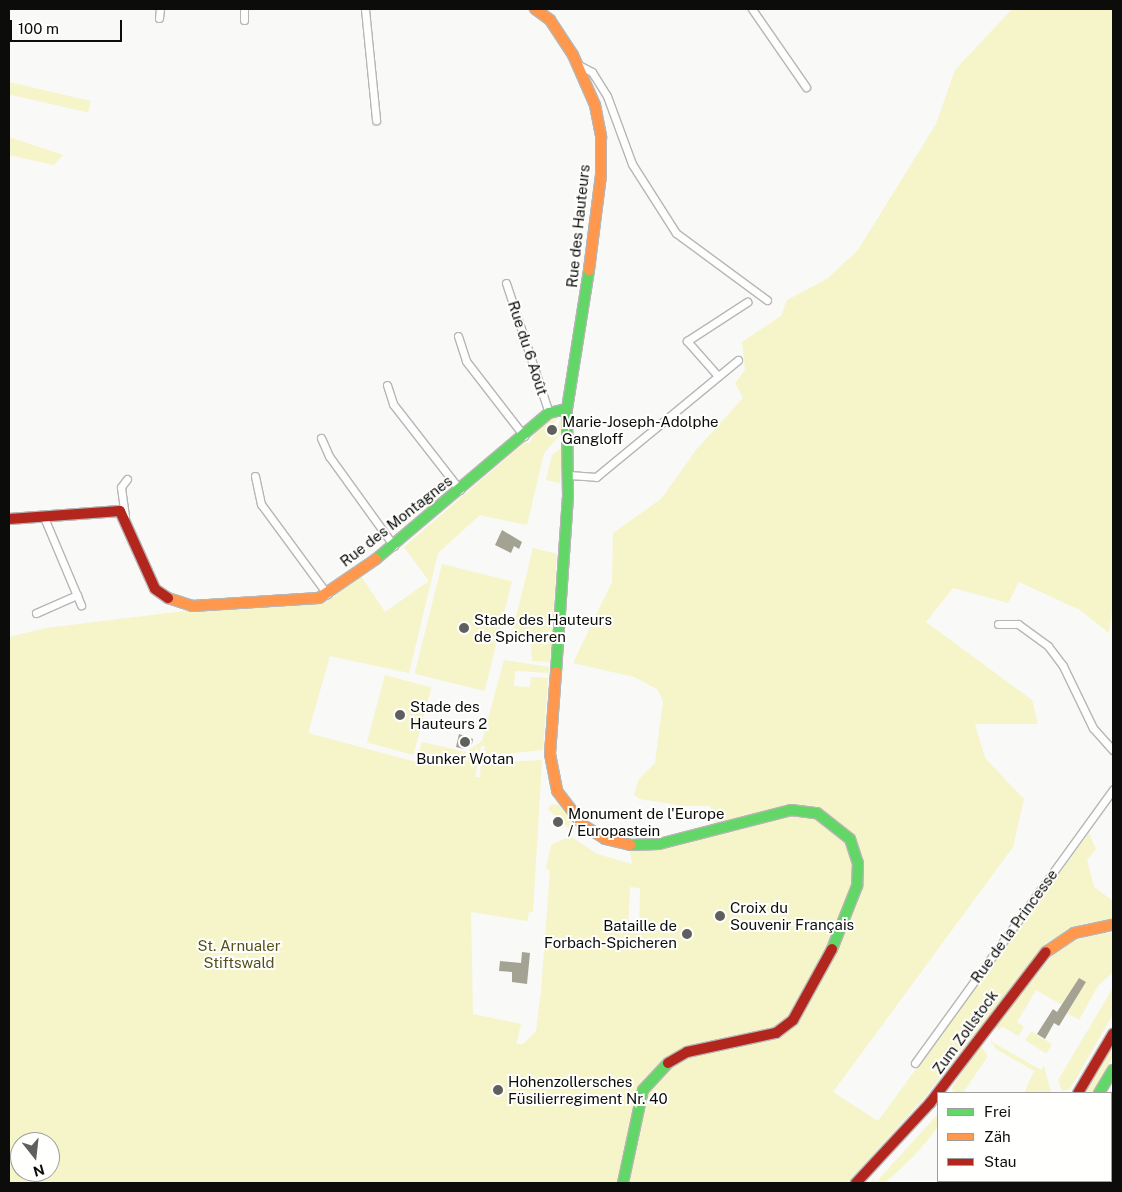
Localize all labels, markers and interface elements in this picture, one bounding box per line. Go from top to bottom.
scale bar [12,10,125,42]
text: 100 m [18,20,59,37]
street label: Rue des Hauteurs [563,163,593,289]
street label: Rue du 6 Août [504,298,552,398]
place label: Marie-Joseph-Adolphe Gangloff [562,412,719,447]
marker: Marie-Joseph-Adolphe Gangloff [546,424,558,436]
street label: Rue des Montagnes [336,472,456,570]
place label: Stade des Hauteurs de Spicheren [474,610,612,645]
marker: Stade des Hauteurs de Spicheren [458,622,470,634]
place label: Stade des Hauteurs 2 [410,697,487,732]
marker: Stade des Hauteurs 2 [394,709,406,721]
marker: Bunker Wotan [459,736,471,748]
place label: Bunker Wotan [416,750,514,768]
place label: Monument de l'Europe / Europastein [568,804,725,839]
marker: Monument de l'Europe / Europastein [552,816,564,828]
street label: Rue de la Princesse [967,866,1061,986]
place label: Croix du Souvenir Français [730,898,854,933]
marker: Croix du Souvenir Français [714,910,726,922]
place label: Bataille de Forbach-Spicheren [544,916,677,951]
marker: Bataille de Forbach-Spicheren [681,928,693,940]
park label: St. Arnualer Stiftswald [197,936,281,971]
street label: Zum Zollstock [929,987,1001,1077]
place label: Hohenzollersches Füsilierregiment Nr. 40 [508,1072,668,1107]
marker: Hohenzollersches Füsilierregiment Nr. 40 [492,1084,504,1096]
legend [937,1092,1112,1182]
text: Frei [984,1103,1011,1120]
text: Zäh [984,1128,1011,1145]
north arrow [10,1132,60,1182]
text: Stau [984,1153,1017,1170]
text: N [31,1161,46,1180]

